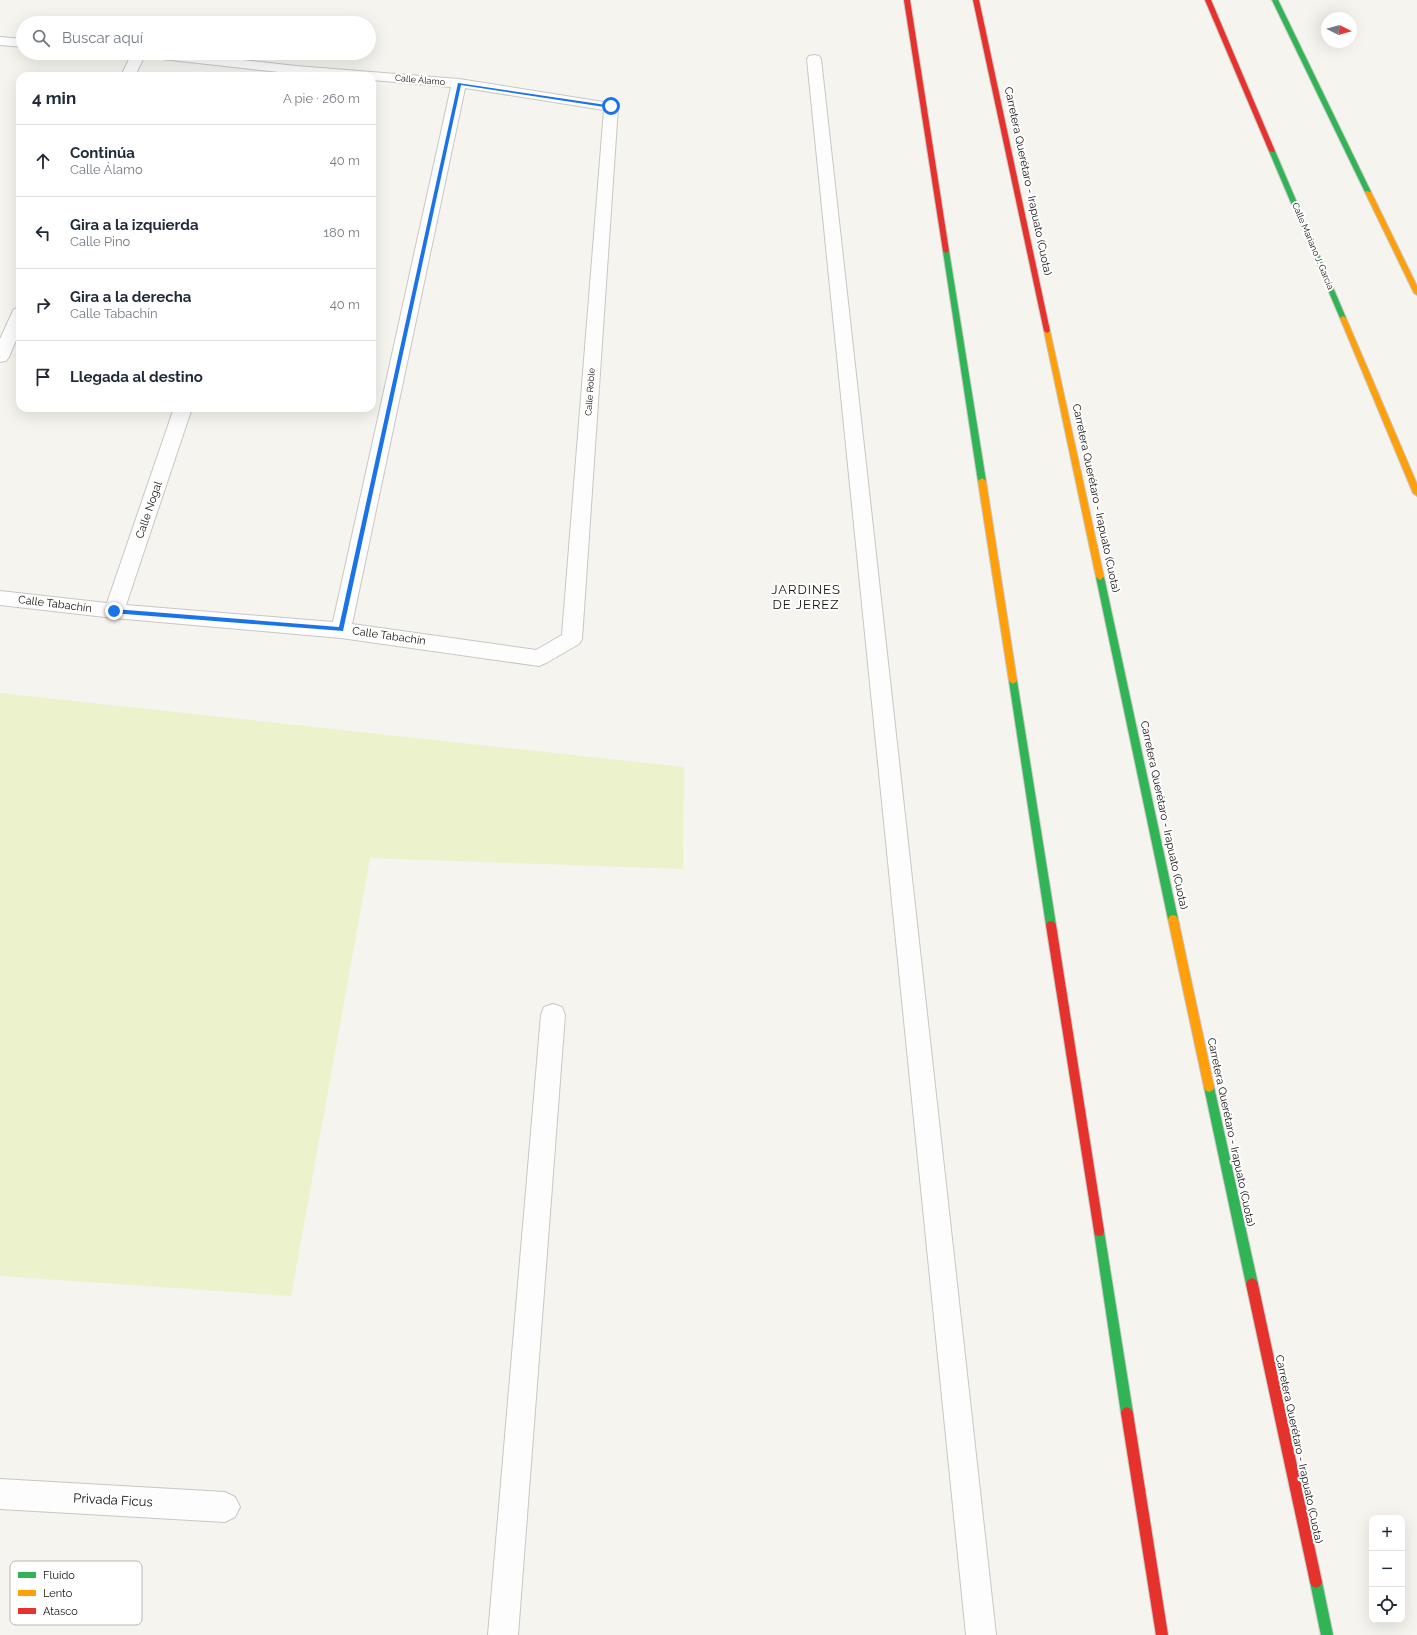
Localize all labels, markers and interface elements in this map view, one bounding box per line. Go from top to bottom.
north arrow [1321,12,1357,48]
search box [16,16,376,60]
icon: search [30,27,52,49]
text: Buscar aquí [62,29,143,47]
street label: Calle Álamo [394,72,446,87]
street label: Carretera Querétaro - Irapuato (Cuota) [1002,86,1054,276]
text: 4 min [32,88,76,108]
text: A pie · 260 m [283,91,360,106]
route start [602,97,620,115]
text: Continúa [70,144,135,162]
icon: ahead [32,150,54,172]
text: 40 m [330,153,360,168]
text: Calle Álamo [70,162,143,177]
street label: Calle Mariano J. García [1290,201,1336,291]
text: Gira a la izquierda [70,216,199,234]
icon: left [32,222,54,244]
text: 180 m [324,225,360,240]
text: Calle Pino [70,234,130,249]
text: Gira a la derecha [70,288,191,306]
icon: right [32,294,54,316]
text: 40 m [330,297,360,312]
text: Calle Tabachín [70,306,158,321]
icon: arrive [32,366,54,388]
street label: Calle Roble [583,367,597,416]
text: Llegada al destino [70,368,203,386]
street label: Carretera Querétaro - Irapuato (Cuota) [1070,403,1122,593]
street label: Calle Nogal [133,480,165,540]
district label: JARDINES DE JEREZ [771,582,841,612]
street label: Calle Tabachín [17,593,93,615]
route end [105,602,123,620]
street label: Calle Tabachín [351,624,427,648]
street label: Carretera Querétaro - Irapuato (Cuota) [1138,720,1190,910]
street label: Carretera Querétaro - Irapuato (Cuota) [1205,1037,1257,1227]
street label: Carretera Querétaro - Irapuato (Cuota) [1273,1354,1325,1544]
street label: Privada Ficus [73,1490,153,1510]
map controls [1369,1515,1405,1623]
button: + [1369,1515,1405,1551]
button: − [1369,1551,1405,1587]
legend [10,1561,142,1625]
text: Fluido [43,1569,75,1582]
text: Lento [43,1587,73,1600]
button: locate [1369,1587,1405,1623]
text: Atasco [43,1605,78,1618]

